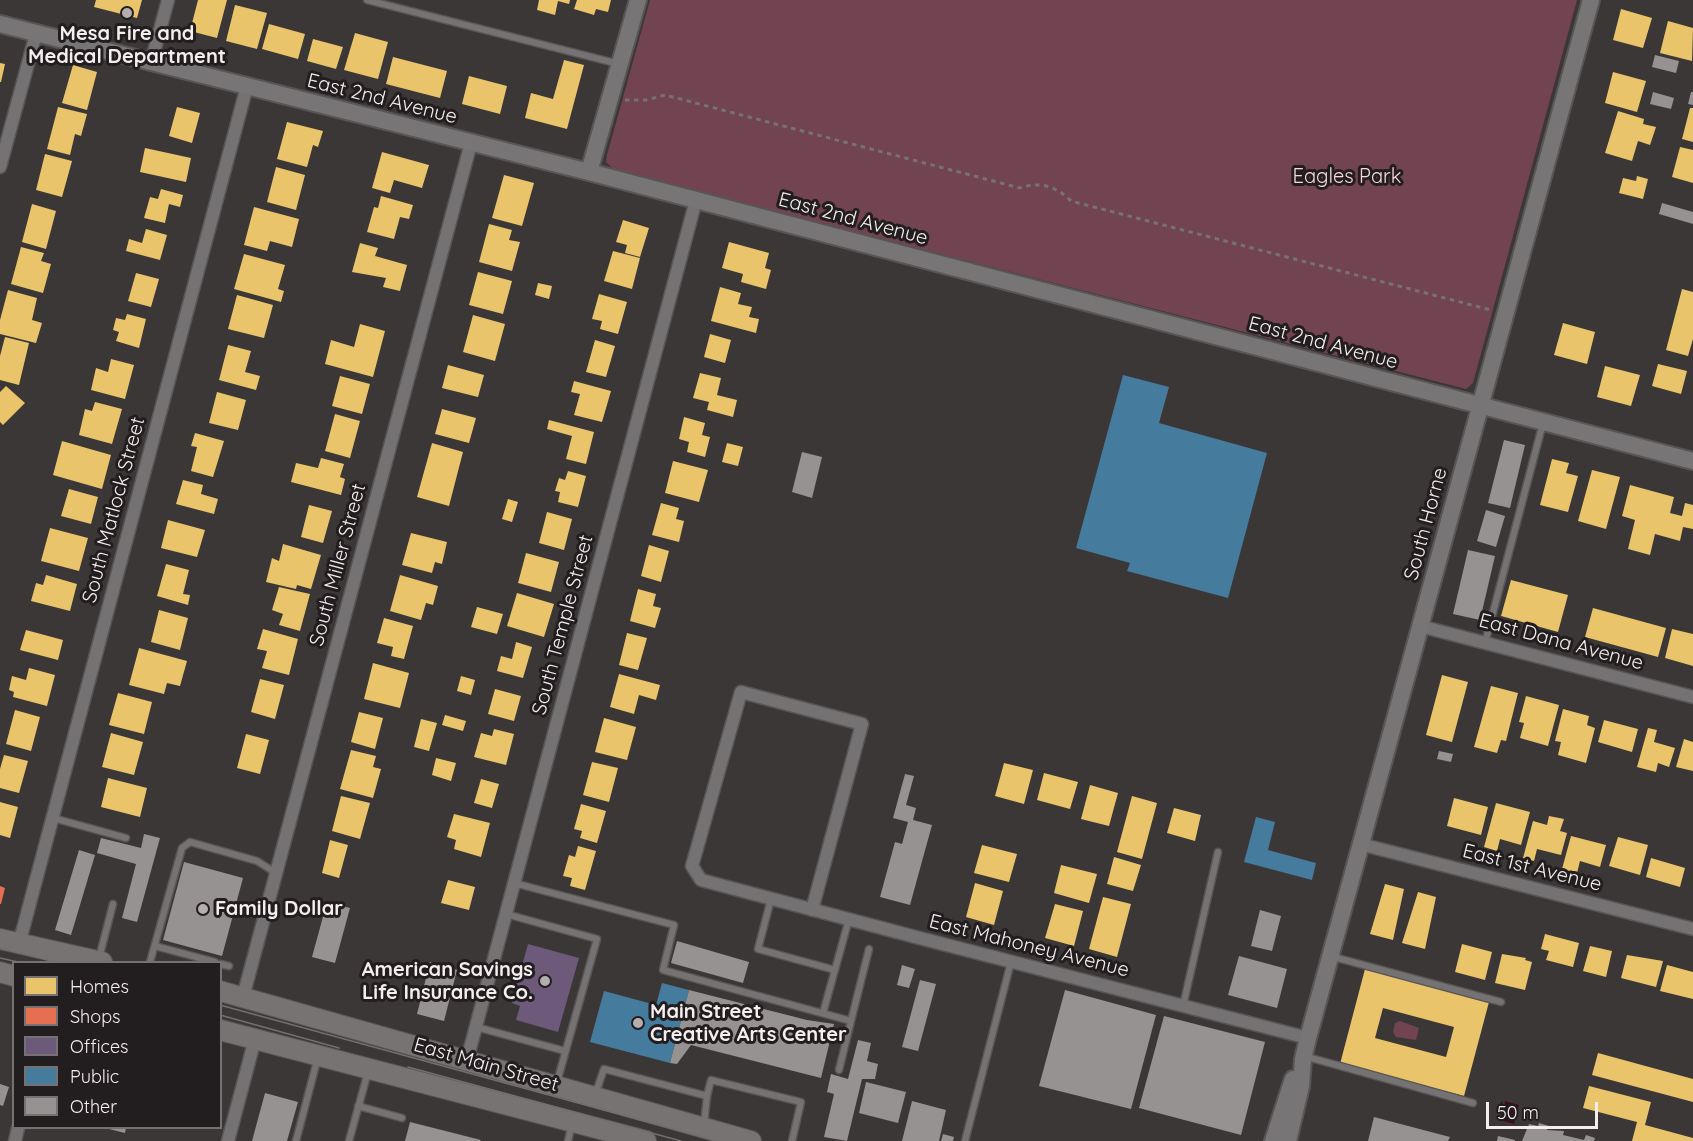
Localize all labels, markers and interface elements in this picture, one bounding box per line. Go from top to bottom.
marker: Mesa Fire and Medical Department [120,6,134,20]
place label: Mesa Fire and Medical Department [28,22,226,69]
street label: East 2nd Avenue [305,69,459,129]
park label: Eagles Park [1293,165,1401,189]
street label: East 2nd Avenue [776,188,930,250]
street label: East 2nd Avenue [1246,312,1400,374]
street label: South Matlock Street [78,414,150,606]
street label: South Horne [1399,465,1453,583]
street label: South Miller Street [305,481,371,649]
street label: South Temple Street [527,532,599,718]
street label: East Dana Avenue [1476,609,1646,675]
street label: East 1st Avenue [1460,839,1604,897]
place label: Family Dollar [215,897,343,921]
marker: Family Dollar [196,902,210,916]
street label: East Mahoney Avenue [927,910,1131,982]
place label: American Savings Life Insurance Co. [362,958,533,1005]
legend [12,961,222,1129]
marker: American Savings Life Insurance Co. [538,974,552,988]
text: Homes [70,975,129,998]
place label: Main Street Creative Arts Center [650,1000,847,1047]
text: Shops [70,1005,121,1028]
marker: Main Street Creative Arts Center [631,1016,645,1030]
street label: East Main Street [411,1033,561,1097]
text: Offices [70,1035,129,1058]
text: Public [70,1065,119,1088]
scale bar [1489,1090,1602,1128]
text: Other [70,1095,117,1118]
text: 50 m [1497,1101,1539,1124]

